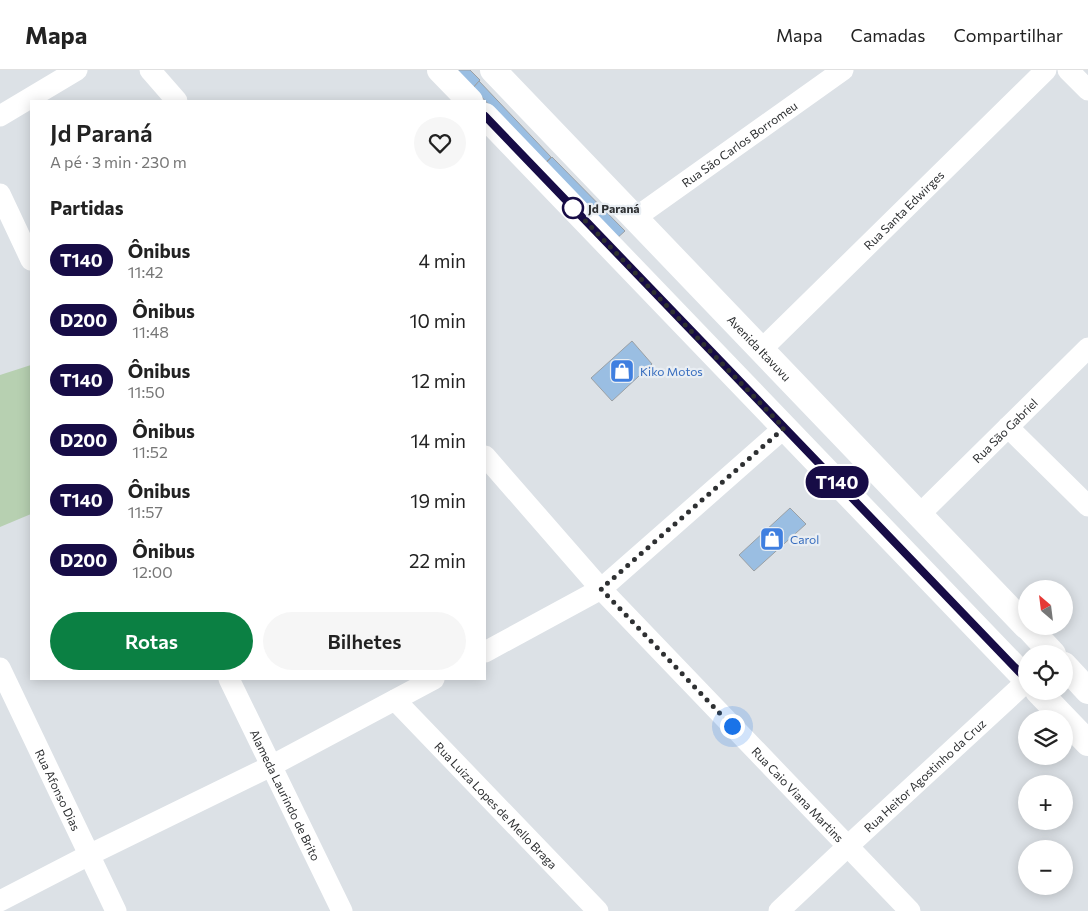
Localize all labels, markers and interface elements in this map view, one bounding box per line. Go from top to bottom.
text: Mapa [25,20,87,49]
text: Mapa [776,24,823,46]
text: Camadas [851,24,925,46]
text: Compartilhar [953,24,1063,46]
street label: Rua São Carlos Borromeu [679,98,800,190]
button: heart [414,117,466,169]
text: Jd Paraná [50,118,153,147]
text: A pé · 3 min · 230 m [50,152,187,171]
street label: Rua Santa Edwirges [861,167,947,252]
text: Partidas [50,196,123,219]
marker: Jd Paraná [562,197,584,219]
place label: Jd Paraná [588,201,640,216]
text: Ônibus [128,239,190,262]
text: T140 [60,249,103,271]
text: 4 min [419,249,466,272]
text: 11:42 [128,262,163,281]
text: Ônibus [132,299,195,322]
text: D200 [60,309,107,331]
text: 10 min [409,309,466,332]
street label: Avenida Itavuvu [725,312,794,384]
text: 11:48 [132,322,169,341]
shop icon: Kiko Motos [609,358,635,384]
text: Ônibus [128,359,190,382]
place label: Kiko Motos [640,364,703,378]
text: T140 [60,369,103,391]
text: 12 min [411,369,466,392]
text: 11:50 [128,382,165,401]
street label: Rua São Gabriel [969,395,1040,465]
text: Ônibus [132,419,195,442]
text: D200 [60,429,107,451]
text: 14 min [410,429,466,452]
text: 11:52 [132,442,168,461]
line badge: T140 [802,466,872,498]
text: T140 [816,471,858,493]
text: Ônibus [128,479,190,502]
text: T140 [60,489,103,511]
text: 19 min [410,489,466,512]
text: 11:57 [128,502,163,521]
shop icon: Carol [759,526,785,552]
place label: Carol [790,532,819,546]
text: Ônibus [132,539,195,562]
text: D200 [60,549,107,571]
text: 22 min [409,549,466,572]
text: 12:00 [132,562,173,581]
north arrow [1018,580,1072,635]
map controls [1018,580,1073,895]
button: Rotas [50,612,253,670]
button: Bilhetes [263,612,466,670]
button: locate [1018,645,1073,700]
button: layers [1018,710,1073,765]
your location [720,714,745,739]
street label: Rua Heitor Agostinho da Cruz [861,716,988,835]
street label: Alameda Laurindo de Brito [248,727,323,863]
street label: Rua Luiza Lopes de Mello Braga [432,739,560,871]
street label: Rua Caio Viana Martins [749,744,847,845]
street label: Rua Afonso Dias [33,747,84,833]
button: + [1018,775,1073,830]
button: − [1018,840,1073,895]

